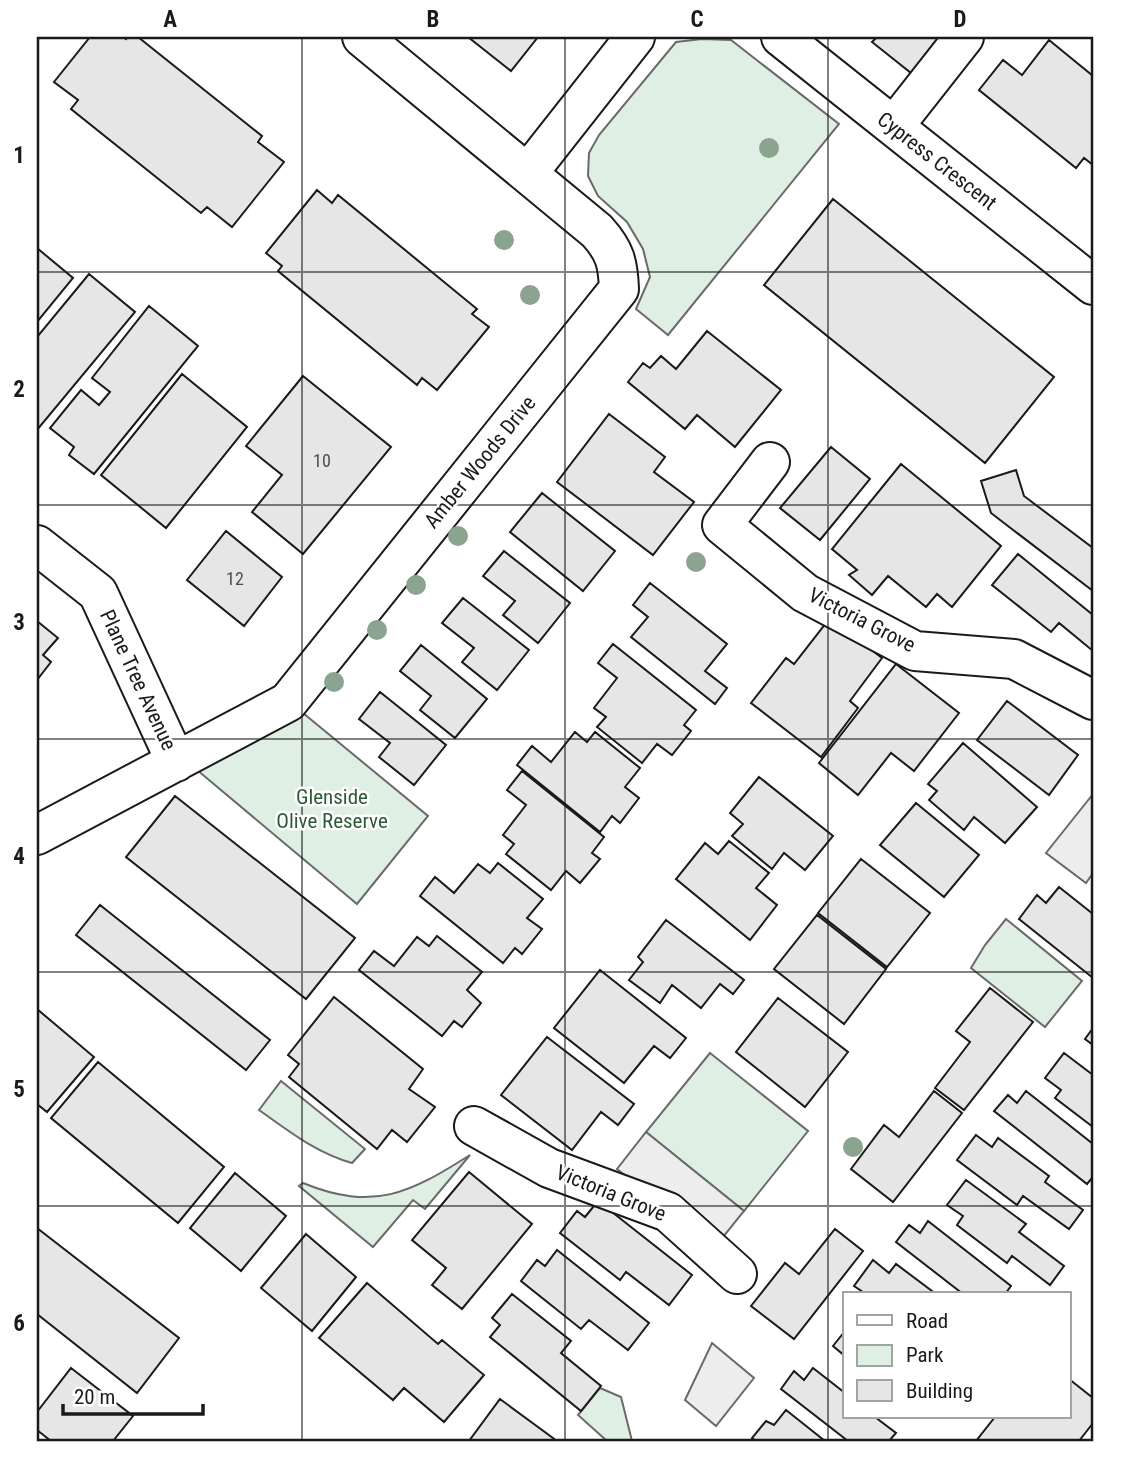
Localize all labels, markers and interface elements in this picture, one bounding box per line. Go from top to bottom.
text: A [163,6,177,33]
text: B [427,6,439,33]
text: C [690,6,704,33]
text: D [954,6,967,33]
street label: Cypress Crescent [873,107,1001,215]
text: 1 [13,142,25,169]
text: 2 [13,376,25,403]
street label: Amber Woods Drive [419,391,541,533]
house number: 10 [313,450,331,471]
house number: 12 [226,568,244,589]
street label: Victoria Grove [805,583,920,657]
street label: Plane Tree Avenue [95,606,181,754]
text: 3 [13,609,25,636]
park label: Glenside Olive Reserve [276,785,388,833]
text: 4 [13,843,25,870]
text: 5 [13,1076,25,1103]
street label: Victoria Grove [552,1160,670,1226]
legend [843,1292,1070,1418]
text: Road [906,1309,948,1333]
text: 6 [13,1310,25,1337]
text: Park [906,1343,944,1367]
scale bar [63,1373,203,1417]
text: Building [906,1379,973,1403]
text: 20 m [74,1385,115,1409]

